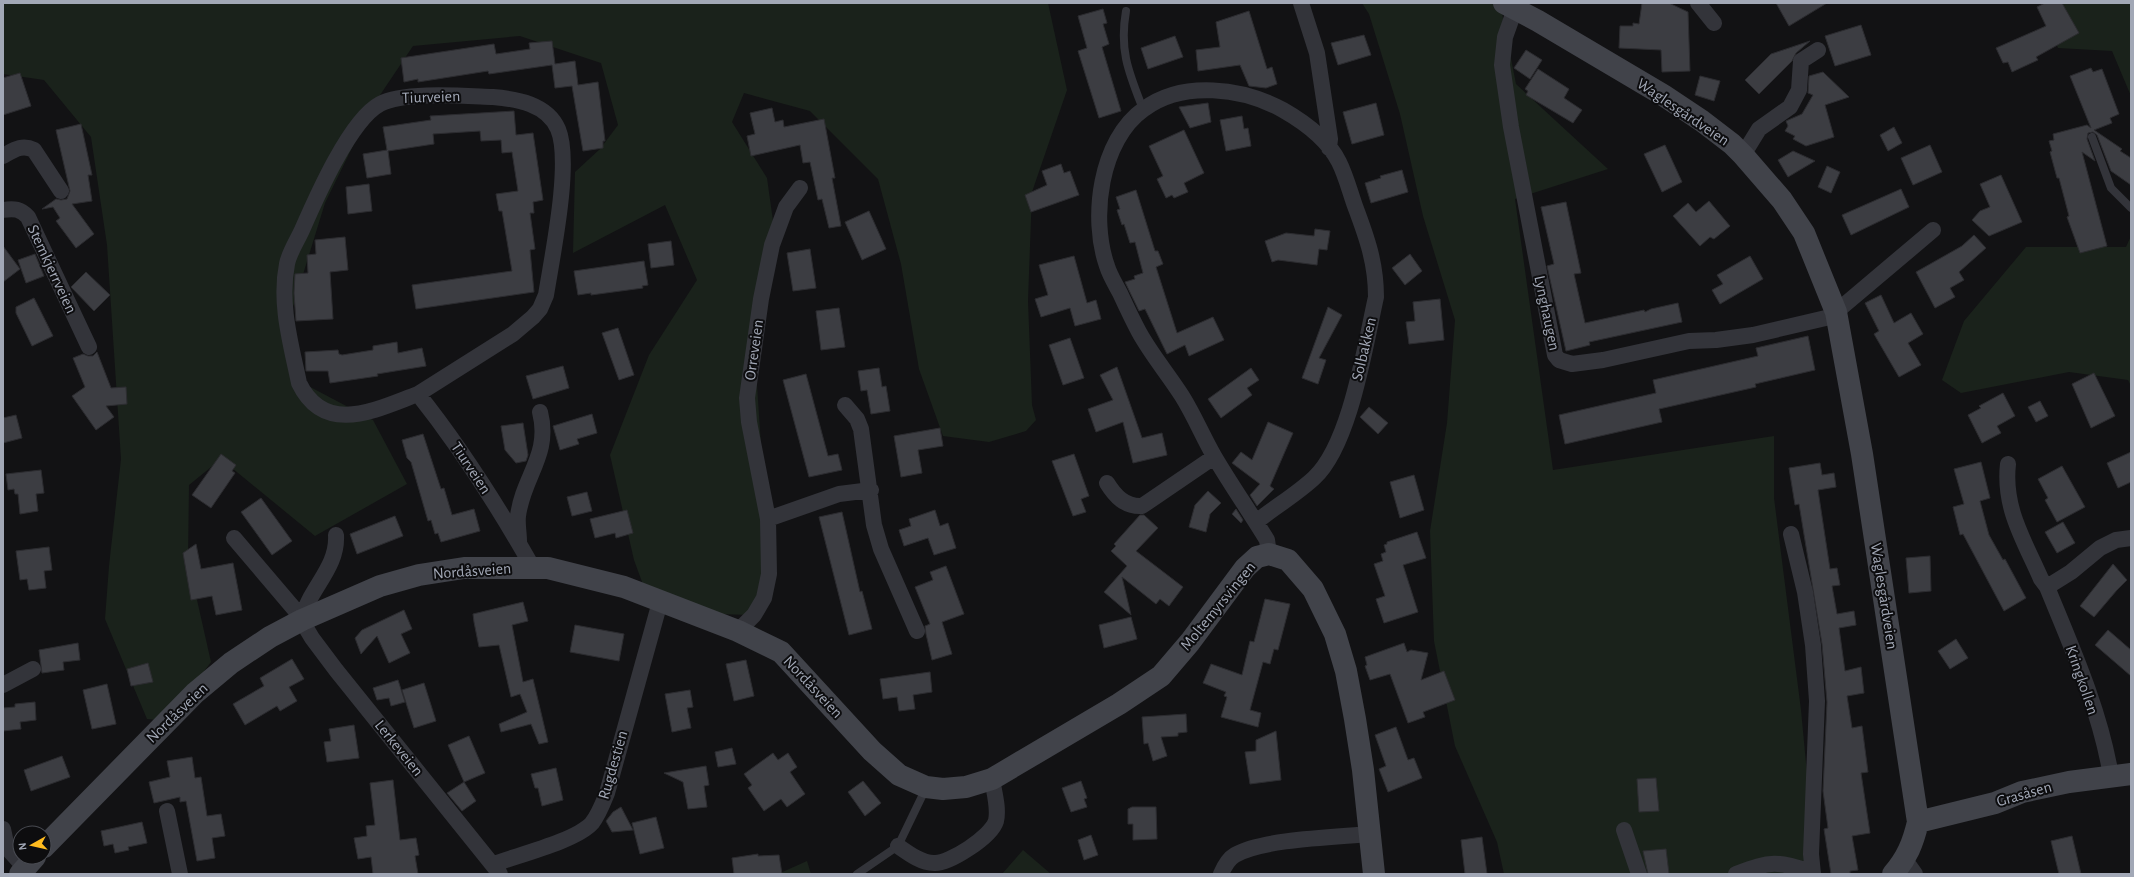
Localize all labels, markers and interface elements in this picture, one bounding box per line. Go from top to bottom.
street label: Waglesgårdveien [1634,75,1732,149]
street label: Tiurveien [401,88,461,106]
street label: Stemkjerrveien [24,222,79,316]
street label: Lynghaugen [1530,274,1563,352]
street label: Solbakken [1349,316,1379,382]
street label: Orreveien [742,319,766,381]
street label: Tiurveien [448,439,494,497]
street label: Waglesgårdveien [1868,542,1900,650]
street label: Moltemyrsvingen [1177,559,1259,654]
street label: Nordåsveien [432,560,512,582]
street label: Kringkollen [2063,643,2101,717]
street label: Nordåsveien [780,653,846,721]
street label: Nordåsveien [143,680,211,746]
street label: Lerkeveien [372,717,426,779]
street label: Rugdestien [596,729,630,801]
street label: Grasåsen [1995,779,2053,809]
north arrow [12,825,52,865]
text: N [17,842,29,851]

